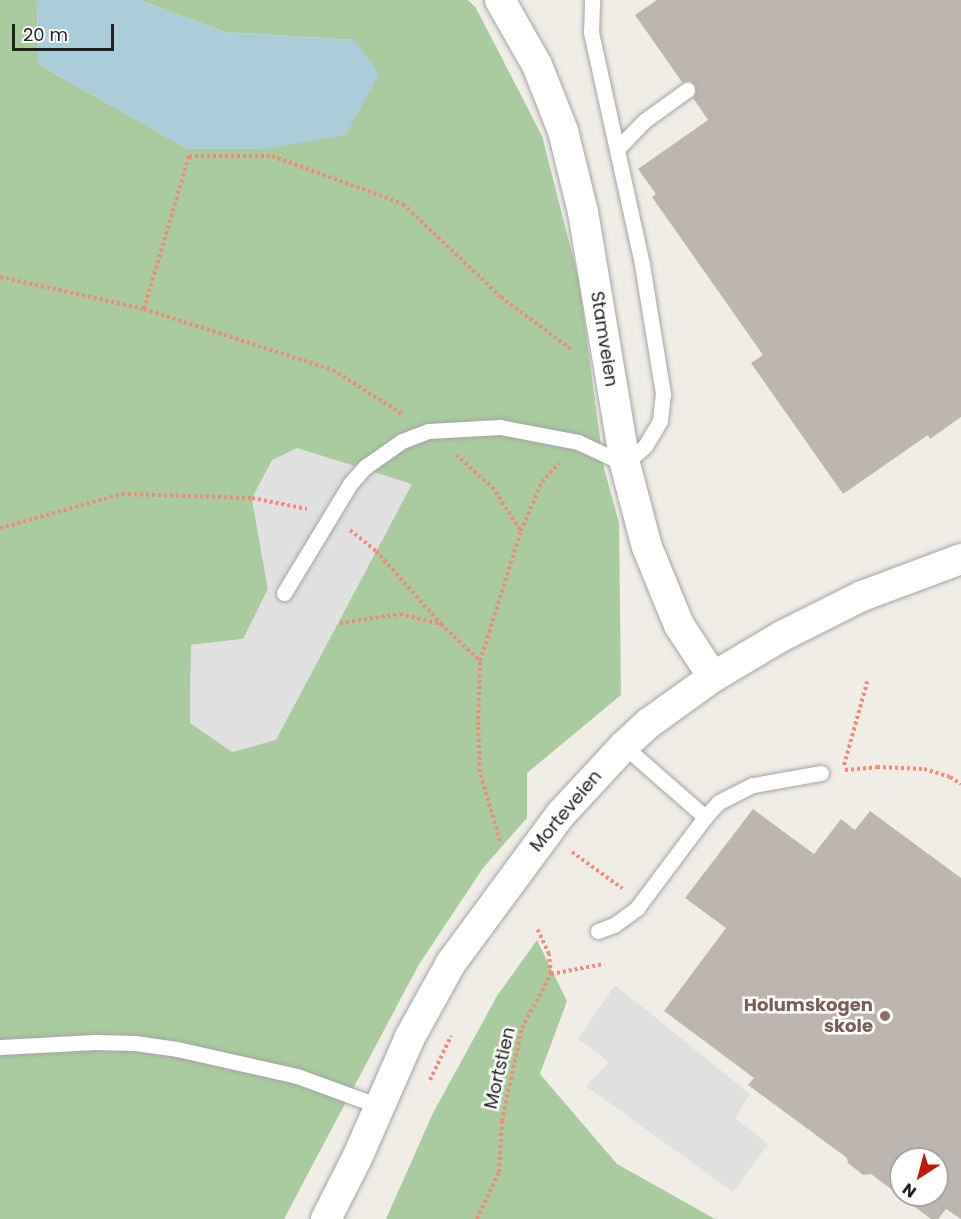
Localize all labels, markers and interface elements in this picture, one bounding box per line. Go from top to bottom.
scale bar [15,12,117,50]
text: 20 m [23,22,68,47]
street label: Stamveien [586,290,622,388]
street label: Morteveien [526,766,606,856]
place label: Holumskogen skole [744,995,873,1038]
marker: Holumskogen skole [878,1009,892,1023]
street label: Mortstien [480,1025,520,1111]
north arrow [889,1147,949,1207]
text: N [898,1178,921,1203]

